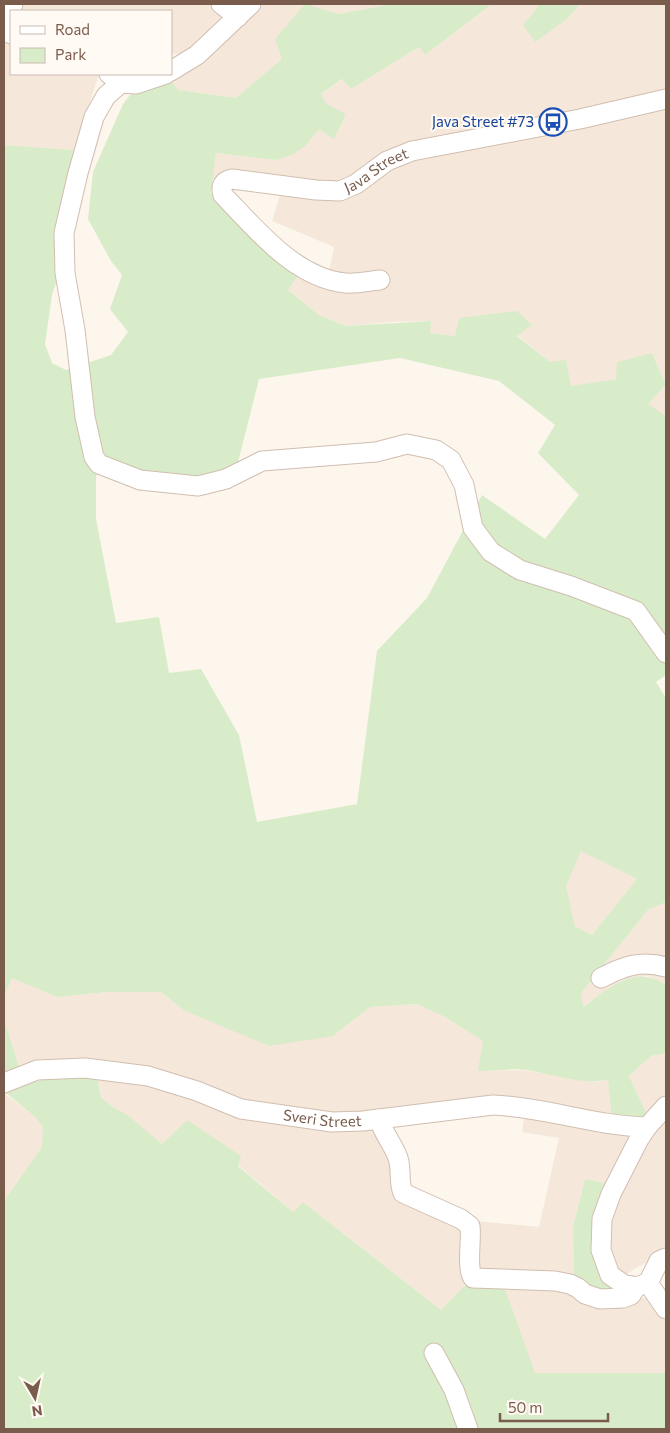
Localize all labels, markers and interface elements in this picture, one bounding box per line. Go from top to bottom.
legend [10,10,172,75]
text: Road [55,20,90,38]
text: Park [55,45,86,63]
bus stop icon: Java Street #73 [538,107,568,137]
place label: Java Street #73 [432,112,534,130]
street label: Java Street [341,143,411,196]
street label: Sveri Street [282,1105,362,1130]
north arrow [10,1373,60,1423]
scale bar [500,1390,608,1422]
text: 50 m [508,1398,542,1416]
text: N [31,1402,44,1421]

